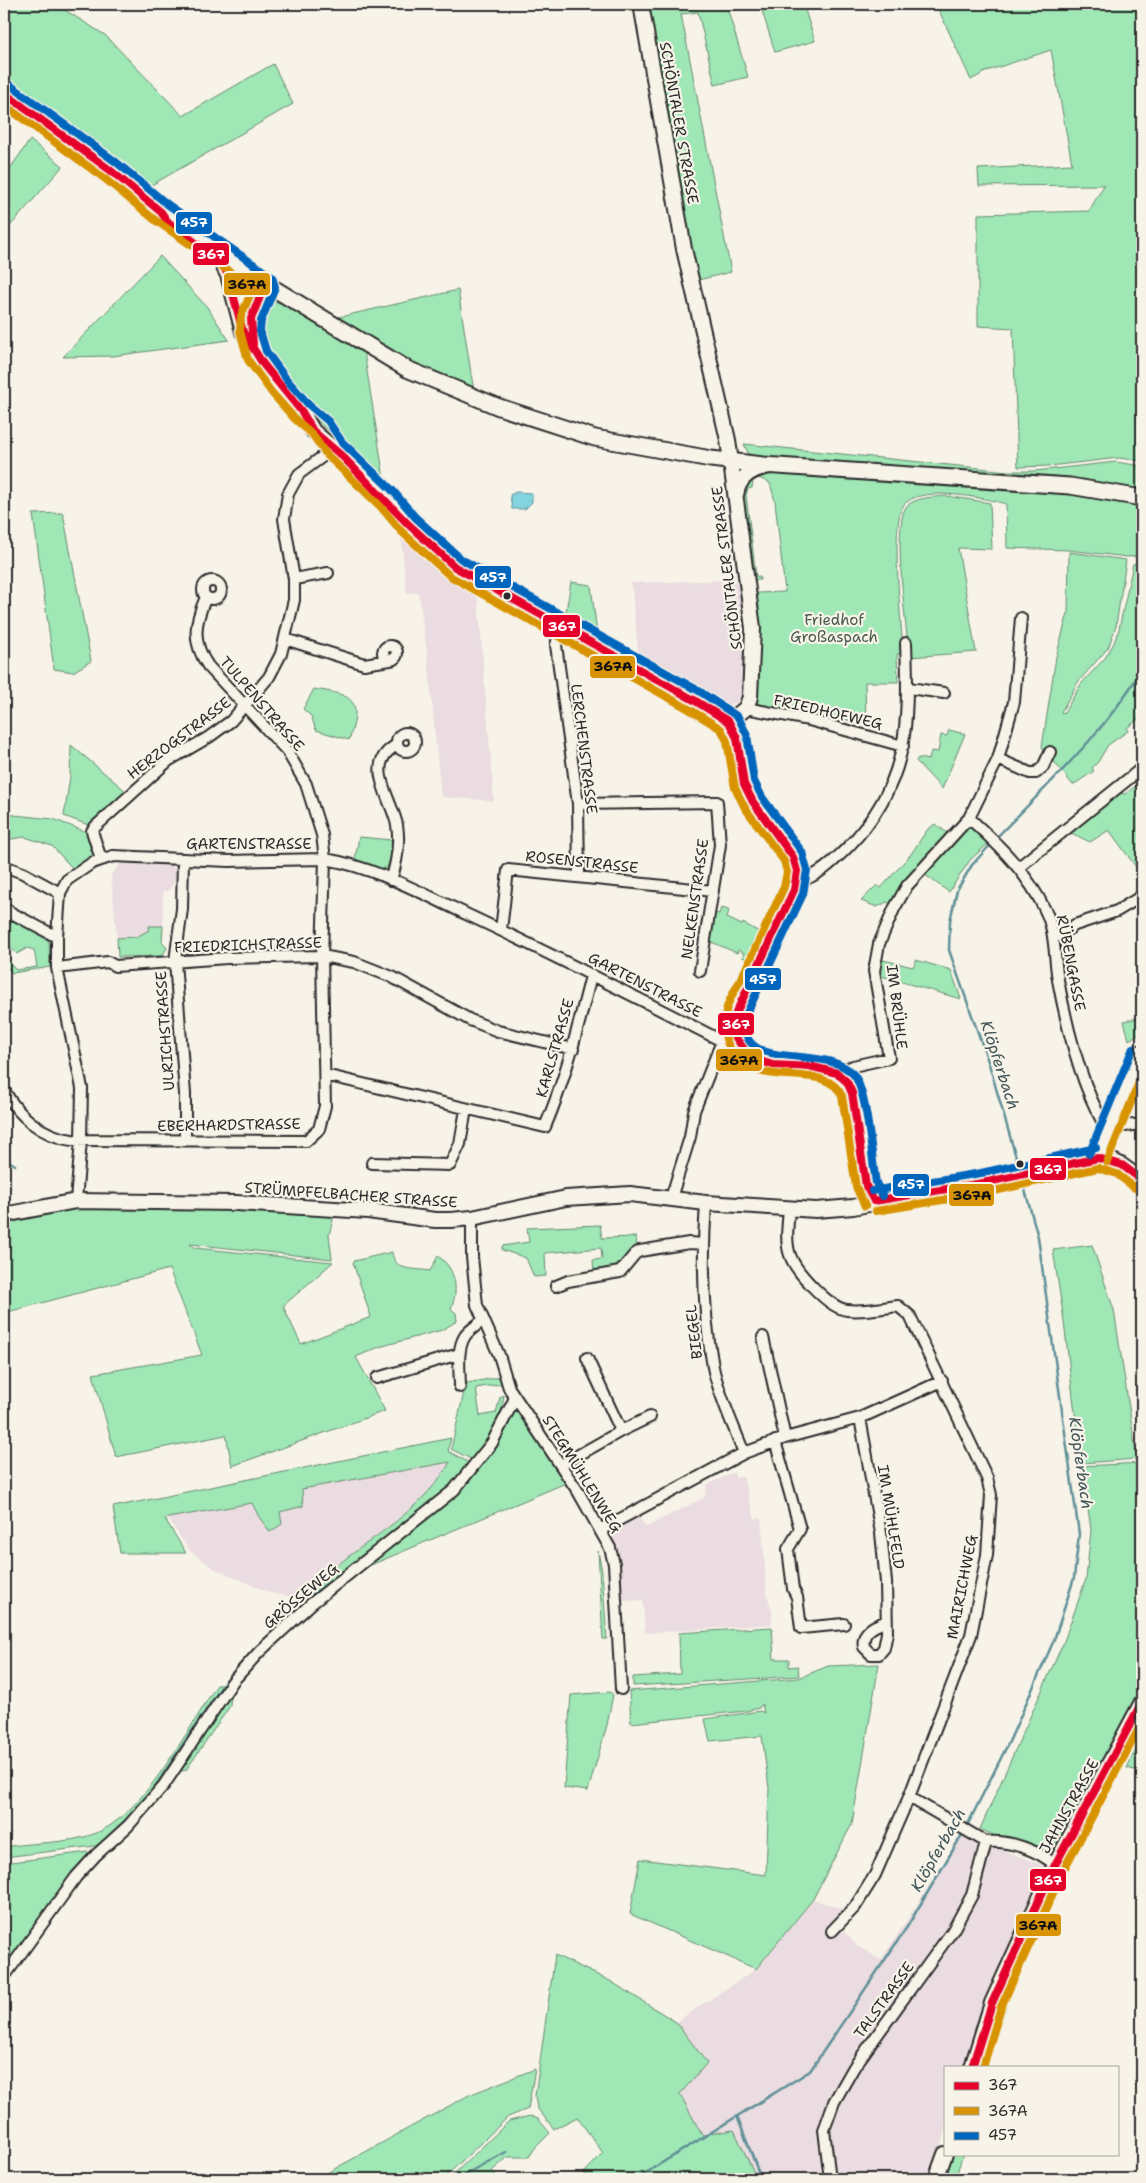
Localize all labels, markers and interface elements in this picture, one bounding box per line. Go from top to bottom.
street label: SCHÖNTALER STRASSE [655,40,703,206]
line badge: 457 [175,211,213,235]
text: 457 [180,213,208,231]
line badge: 367 [192,242,230,266]
text: 367 [197,245,225,263]
line badge: 367A [223,272,271,296]
text: 367A [227,275,267,293]
street label: SCHÖNTALER STRASSE [707,485,747,651]
line badge: 457 [474,565,512,589]
text: 457 [479,568,507,586]
unlabelled marker [502,591,512,601]
park label: Friedhof Großaspach [790,610,878,647]
line badge: 367 [542,614,581,638]
text: 367 [548,617,576,635]
street label: TULPENSTRASSE [215,652,309,756]
line badge: 367A [589,655,636,679]
text: 367A [593,657,633,675]
street label: LERCHENSTRASSE [566,683,602,815]
street label: FRIEDHOFWEG [772,690,884,734]
street label: HERZOGSTRASSE [123,692,235,784]
street label: GARTENSTRASSE [186,834,312,854]
street label: NELKENSTRASSE [677,837,713,961]
street label: ROSENSTRASSE [525,846,639,878]
street label: RÜBENGASSE [1052,913,1090,1013]
street label: FRIEDRICHSTRASSE [174,932,322,958]
street label: GARTENSTRASSE [585,948,705,1022]
street label: IM BRÜHLE [882,963,912,1051]
line badge: 457 [744,967,782,991]
street label: ULRICHSTRASSE [151,970,179,1092]
text: 457 [749,970,777,988]
street label: KARLSTRASSE [531,996,579,1100]
line badge: 367 [717,1012,755,1036]
text: 367 [722,1015,750,1033]
water label: Klöpferbach [976,1018,1024,1112]
line badge: 367A [715,1048,763,1072]
text: 367A [719,1051,759,1069]
street label: EBERHARDSTRASSE [157,1114,301,1136]
line badge: 367 [1029,1157,1067,1181]
unlabelled marker [1015,1159,1025,1169]
text: 367 [1034,1160,1062,1178]
line badge: 457 [892,1173,930,1197]
text: 457 [897,1175,925,1193]
street label: STRÜMPFELBACHER STRASSE [244,1178,458,1212]
line badge: 367A [948,1183,995,1207]
text: 367A [952,1186,992,1204]
street label: BIEGEL [681,1304,707,1360]
street label: STEGMÜHLENWEG [538,1411,626,1537]
water label: Klöpferbach [1064,1416,1098,1510]
street label: IM MÜHLFELD [873,1463,909,1571]
street label: MAIRICHWEG [942,1533,982,1641]
street label: GRÖSSEWEG [259,1559,343,1633]
street label: JAHNSTRASSE [1035,1755,1103,1857]
water label: Klöpferbach [906,1805,970,1895]
line badge: 367 [1029,1868,1067,1892]
text: 367 [1034,1871,1062,1889]
line badge: 367A [1015,1913,1062,1937]
text: 367A [1018,1916,1058,1934]
street label: TALSTRASSE [849,1958,919,2042]
legend [944,2066,1118,2156]
text: 367 [988,2075,1017,2095]
text: 367A [988,2101,1028,2121]
text: 457 [988,2125,1017,2145]

